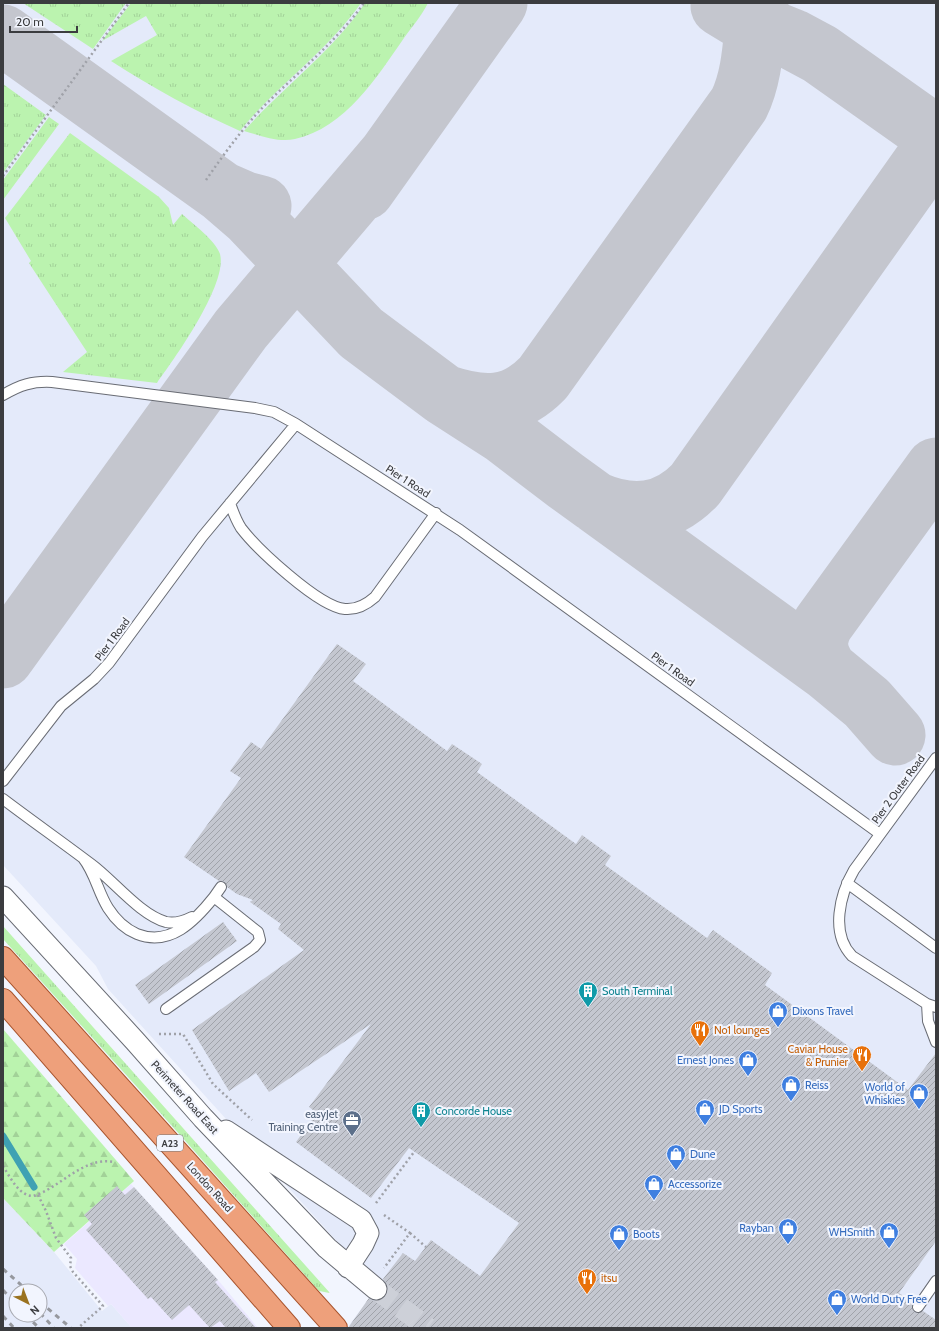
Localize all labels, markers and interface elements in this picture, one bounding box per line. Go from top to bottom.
scale bar [10,8,77,34]
text: 20 m [16,14,44,29]
street label: Pier 1 Road [383,461,433,501]
street label: Pier 1 Road [91,615,133,663]
street label: Pier 1 Road [649,649,697,689]
street label: Pier 2 Outer Road [868,752,928,826]
building icon: South Terminal [577,980,599,1008]
place label: South Terminal [602,984,673,998]
shop icon: Dixons Travel [767,1000,789,1028]
place label: Dixons Travel [792,1004,854,1018]
restaurant icon: No1 lounges [689,1019,711,1047]
place label: No1 lounges [714,1023,770,1037]
place label: Caviar House & Prunier [788,1042,849,1069]
restaurant icon: Caviar House & Prunier [851,1044,873,1072]
shop icon: Ernest Jones [737,1049,759,1077]
place label: Ernest Jones [677,1053,734,1067]
street label: Perimeter Road East [148,1057,222,1137]
shop icon: Reiss [780,1074,802,1102]
place label: Reiss [805,1078,829,1092]
place label: World of Whiskies [864,1080,905,1107]
shop icon: World of Whiskies [908,1082,930,1110]
shop icon: JD Sports [694,1098,716,1126]
building icon: Concorde House [410,1100,432,1128]
place label: JD Sports [718,1102,763,1116]
place label: Concorde House [435,1104,512,1118]
place label: easyJet Training Centre [269,1107,338,1134]
office icon: easyJet Training Centre [341,1109,363,1137]
road number: A23 [157,1135,183,1151]
shop icon: Dune [665,1143,687,1171]
place label: Dune [690,1147,716,1161]
street label: London Road [184,1159,236,1215]
shop icon: Accessorize [643,1173,665,1201]
place label: Accessorize [668,1177,722,1191]
shop icon: Rayban [777,1217,799,1245]
place label: Rayban [739,1221,774,1235]
shop icon: WHSmith [878,1221,900,1249]
shop icon: Boots [608,1223,630,1251]
place label: WHSmith [829,1225,875,1239]
place label: Boots [633,1227,660,1241]
restaurant icon: itsu [576,1267,598,1295]
place label: itsu [601,1271,618,1285]
north arrow [8,1283,48,1323]
shop icon: World Duty Free [826,1288,848,1316]
place label: World Duty Free [851,1292,927,1306]
text: N [27,1303,42,1318]

